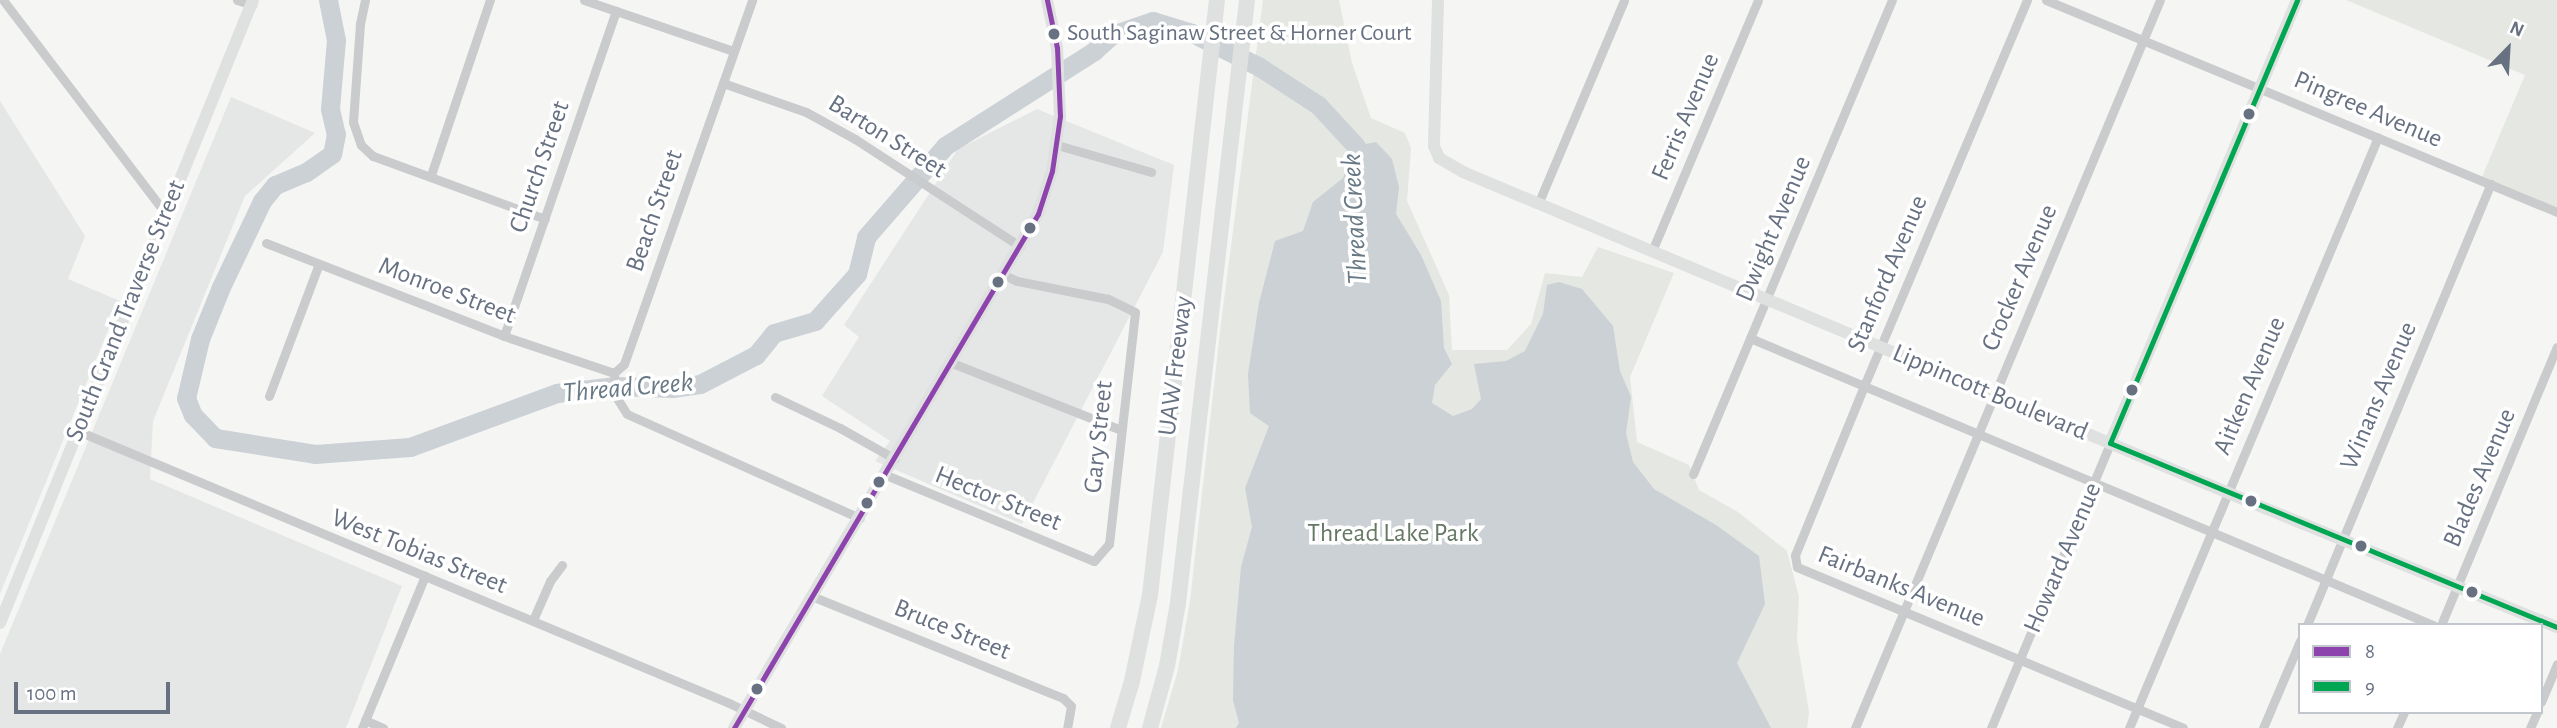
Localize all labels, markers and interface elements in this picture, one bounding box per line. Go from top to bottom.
north arrow [2473,14,2543,84]
text: N [2507,18,2527,41]
place label: South Saginaw Street & Horner Court [1067,20,1411,48]
marker: South Saginaw Street & Horner Court [1047,27,1061,41]
street label: Ferris Avenue [1645,49,1727,185]
street label: Pingree Avenue [2289,65,2447,155]
street label: Barton Street [822,88,952,186]
street label: Church Street [503,97,577,237]
unlabelled marker [2242,107,2256,121]
street label: Beach Street [620,146,690,276]
street label: Dwight Avenue [1729,151,1819,307]
water label: Thread Creek [1335,153,1375,285]
street label: South Grand Traverse Street [59,176,193,446]
street label: Stanford Avenue [1841,191,1935,357]
street label: Crocker Avenue [1975,200,2065,356]
unlabelled marker [1023,221,1037,235]
street label: Monroe Street [374,251,520,331]
unlabelled marker [991,275,1005,289]
street label: UAW Freeway [1152,294,1200,438]
street label: Aitken Avenue [2207,312,2293,460]
street label: Winans Avenue [2334,317,2424,475]
street label: Lippincott Boulevard [1888,338,2092,448]
water label: Thread Creek [561,366,695,410]
street label: Gary Street [1078,379,1120,495]
unlabelled marker [2125,383,2139,397]
street label: Blades Avenue [2437,404,2523,552]
street label: Hector Street [930,460,1066,538]
unlabelled marker [872,475,886,489]
street label: Howard Avenue [2017,478,2109,638]
unlabelled marker [2244,494,2258,508]
unlabelled marker [860,496,874,510]
street label: West Tobias Street [327,503,511,601]
park label: Thread Lake Park [1307,518,1479,550]
street label: Fairbanks Avenue [1813,539,1989,635]
unlabelled marker [2354,539,2368,553]
unlabelled marker [2465,585,2479,599]
street label: Bruce Street [889,593,1015,667]
legend [2298,623,2543,714]
text: 8 [2365,641,2375,662]
scale bar [18,668,173,712]
text: 9 [2365,676,2375,697]
unlabelled marker [750,682,764,696]
text: 100 m [27,683,77,704]

